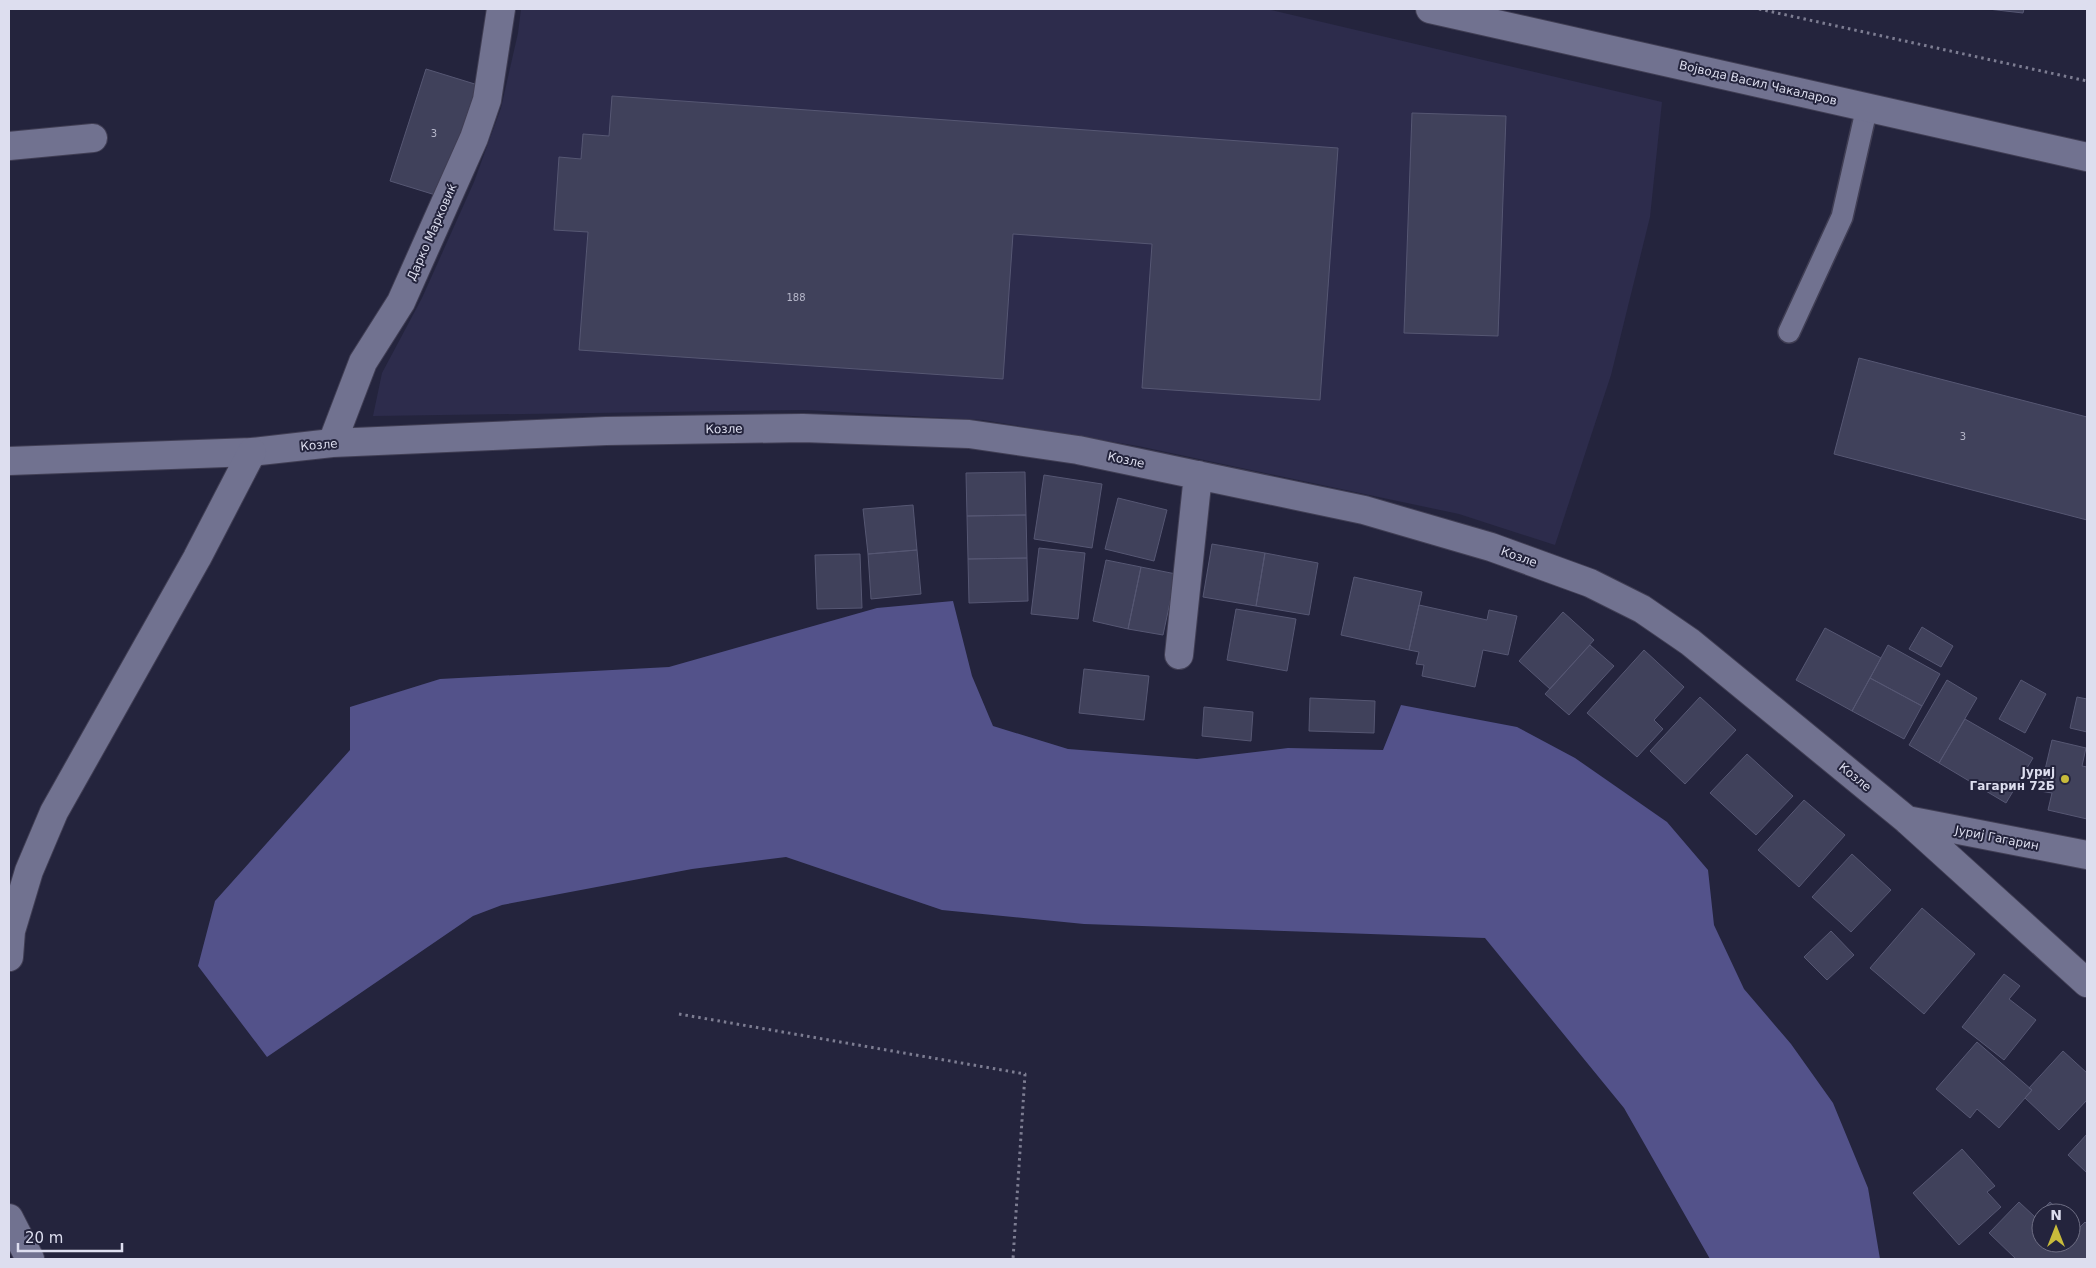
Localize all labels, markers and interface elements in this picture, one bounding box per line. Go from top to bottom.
street label: Војвода Васил Чакаларов [1678,58,1838,108]
house number: 3 [431,128,437,139]
street label: Дарко Марковиќ [404,181,460,283]
house number: 188 [786,292,806,303]
street label: Козле [705,422,743,436]
house number: 3 [1960,431,1966,442]
street label: Козле [300,436,338,454]
street label: Козле [1106,449,1146,471]
street label: Козле [1499,544,1539,570]
street label: Козле [1836,760,1874,794]
place label: Јуриј Гагарин 72Б [1970,765,2055,793]
marker: Јуриј Гагарин 72Б [2059,773,2071,785]
street label: Јуриј Гагарин [1953,823,2040,853]
north arrow [2031,1203,2081,1253]
text: N [2050,1207,2062,1223]
scale bar [18,1220,121,1252]
text: 20 m [25,1229,63,1247]

